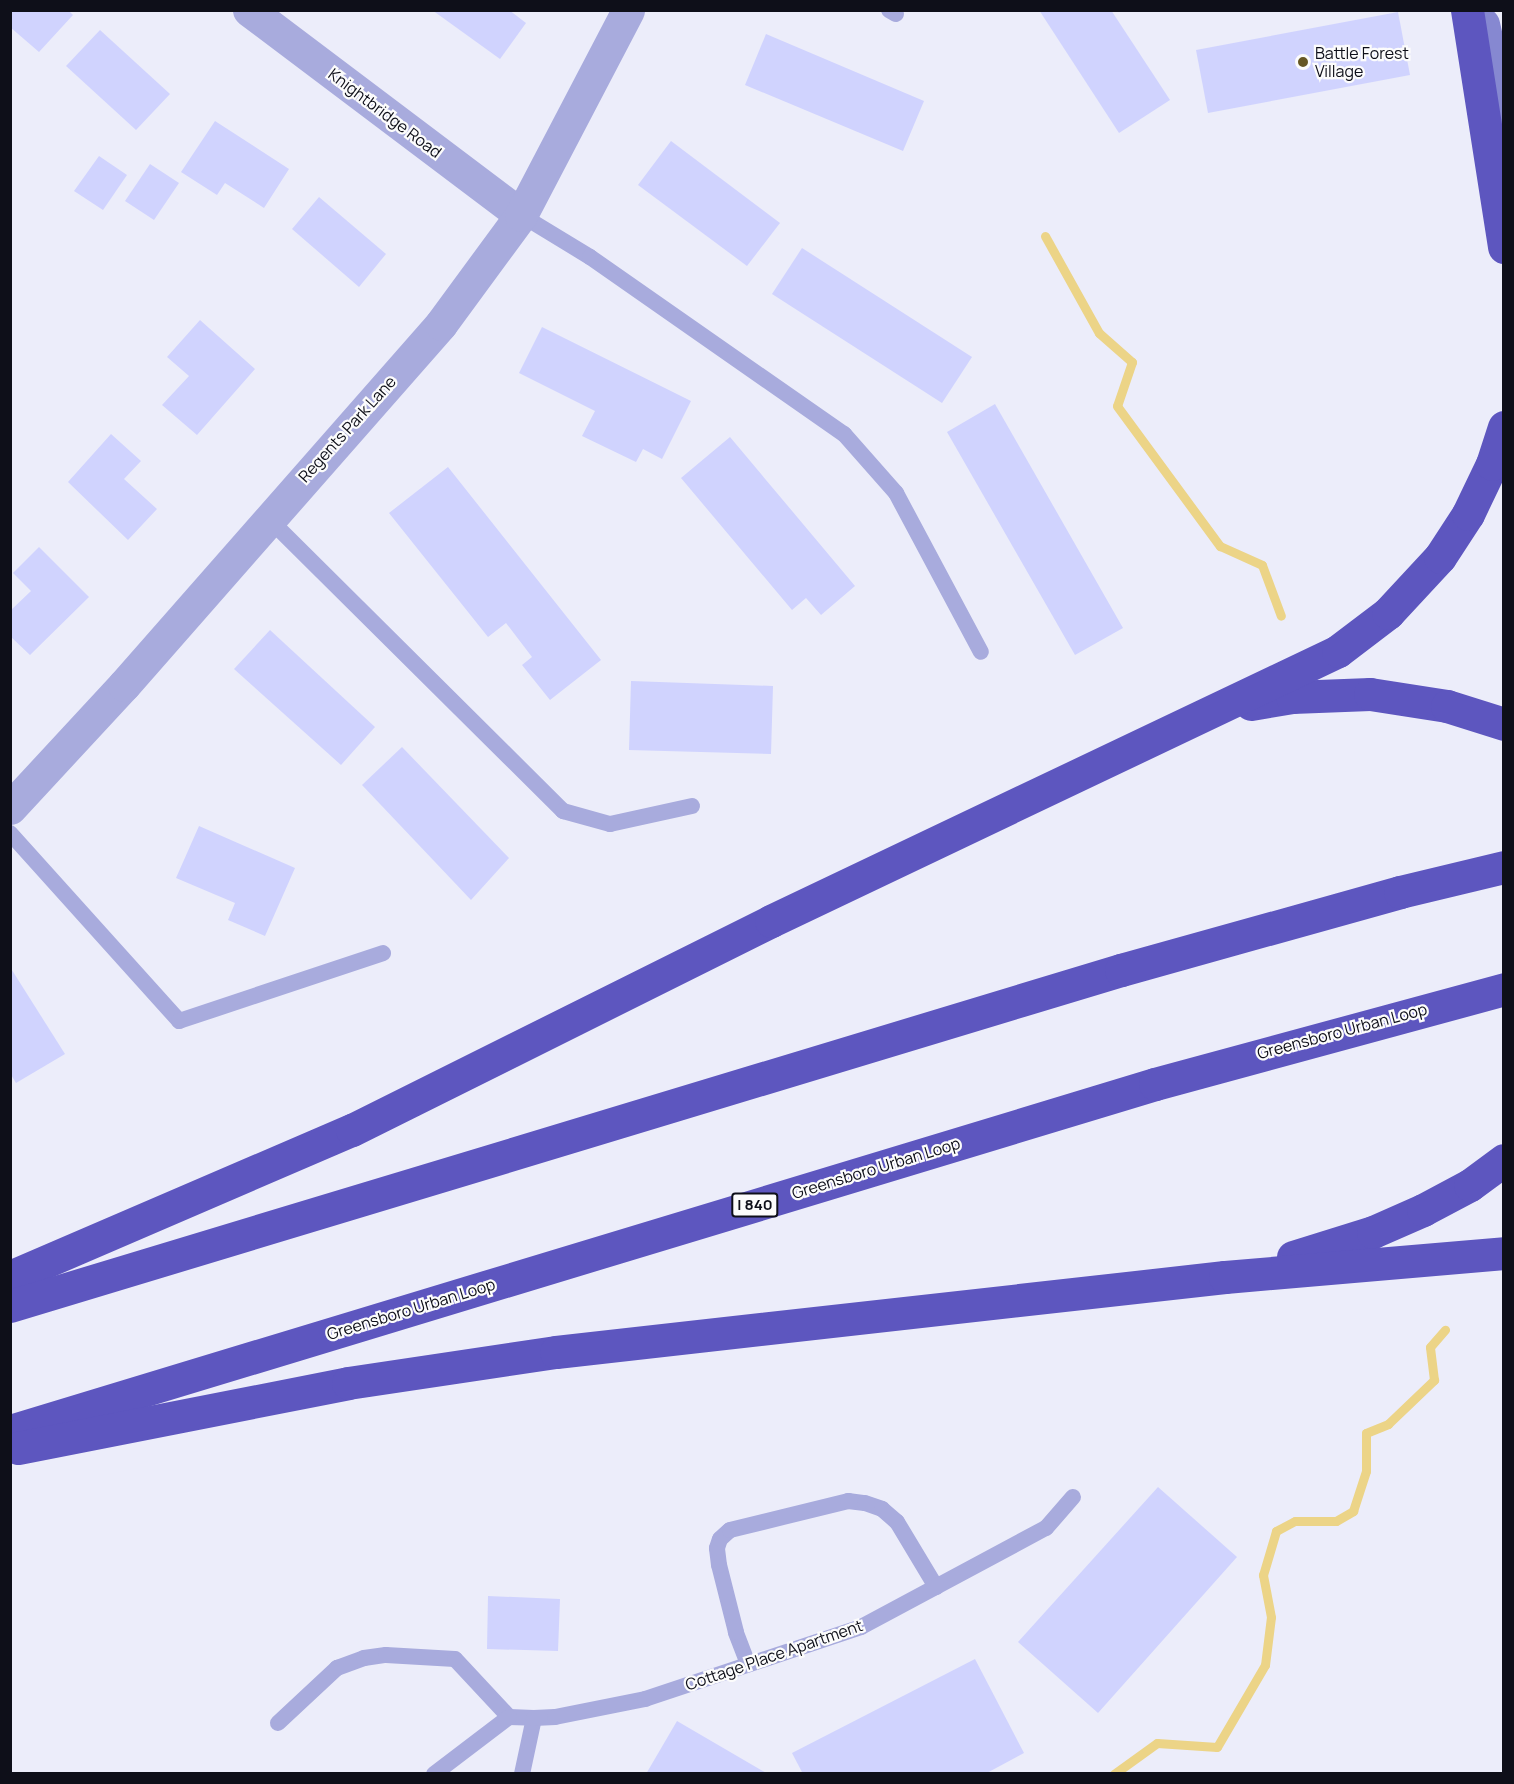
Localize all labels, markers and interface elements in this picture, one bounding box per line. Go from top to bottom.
place label: Battle Forest Village [1315,43,1409,81]
marker: Battle Forest Village [1296,55,1310,69]
street label: Knightbridge Road [325,64,445,162]
street label: Regents Park Lane [294,372,400,486]
street label: Greensboro Urban Loop [1255,999,1429,1063]
street label: Greensboro Urban Loop [789,1133,963,1203]
road number: I 840 [731,1193,779,1217]
street label: Greensboro Urban Loop [324,1274,498,1344]
street label: Cottage Place Apartment [683,1616,865,1694]

